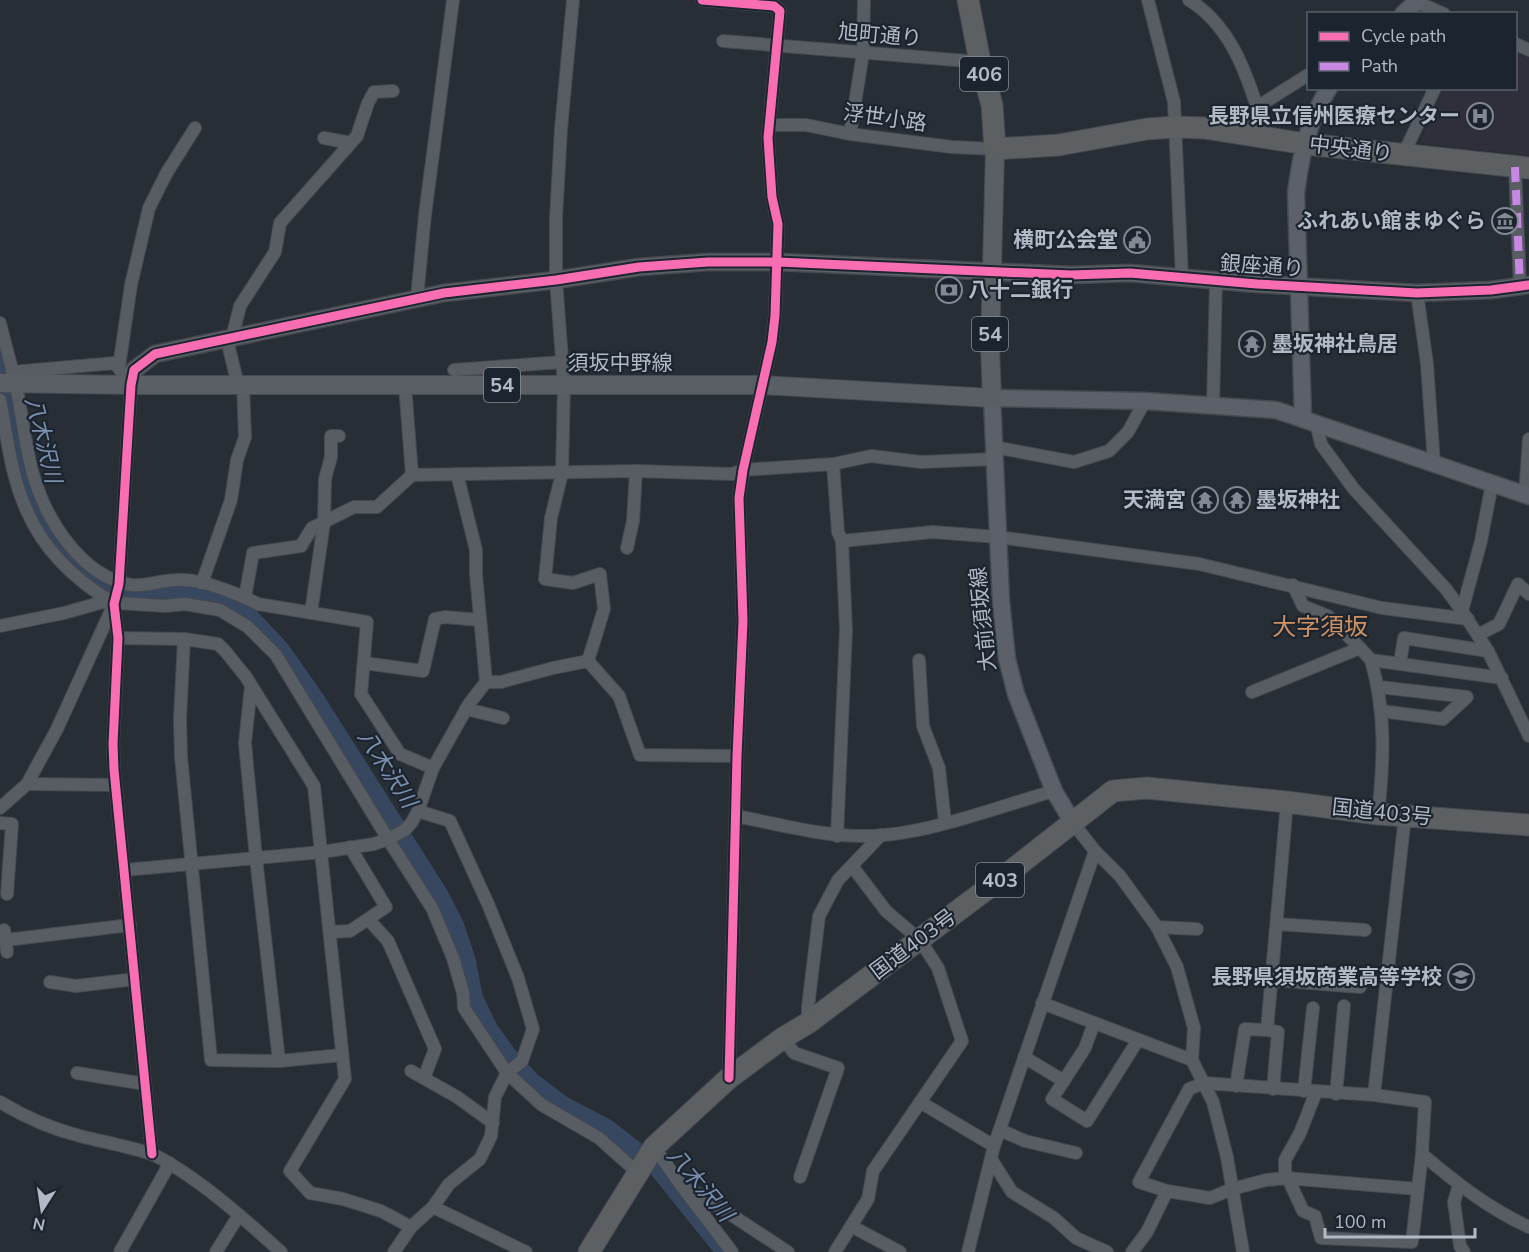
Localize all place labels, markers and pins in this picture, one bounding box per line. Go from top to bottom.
hospital icon: 長野県立信州医療センター [1465,101,1495,131]
place label: 長野県立信州医療センター [1208,102,1460,130]
museum icon: ふれあい館まゆぐら [1490,206,1520,236]
place label: ふれあい館まゆぐら [1297,207,1486,235]
public building icon: 横町公会堂 [1122,225,1152,255]
place label: 横町公会堂 [1013,226,1118,254]
bank icon: 八十二銀行 [934,275,964,305]
place label: 八十二銀行 [968,276,1073,304]
temple icon: 墨坂神社鳥居 [1237,329,1267,359]
place label: 墨坂神社鳥居 [1272,330,1398,358]
temple icon: 天満宮 [1190,485,1220,515]
temple icon: 墨坂神社 [1222,485,1252,515]
place label: 天満宮 [1123,486,1186,514]
place label: 墨坂神社 [1256,486,1340,514]
school or university icon: 長野県須坂商業高等学校 [1446,962,1476,992]
place label: 長野県須坂商業高等学校 [1211,963,1442,991]

